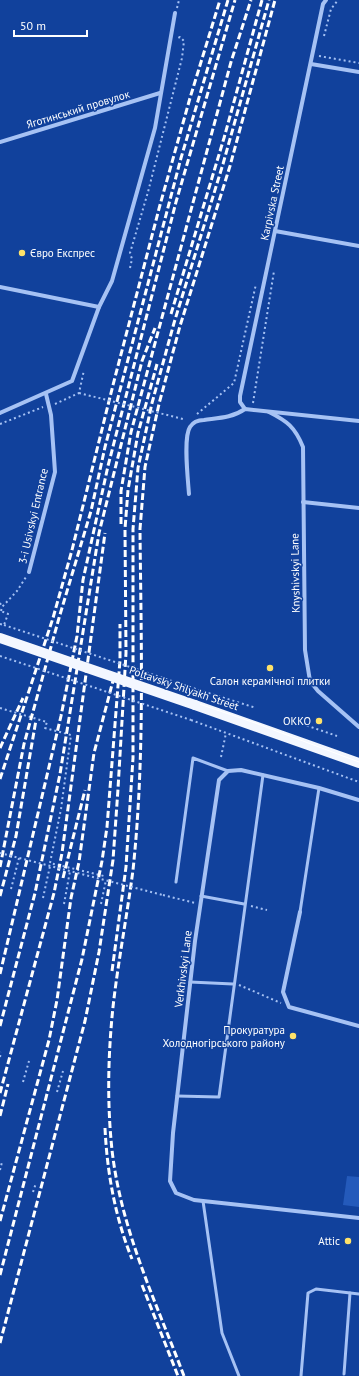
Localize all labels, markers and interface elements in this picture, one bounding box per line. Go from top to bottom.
scale bar [14,12,87,38]
text: 50 m [20,18,46,33]
street label: Яготинський провулок [25,86,132,131]
street label: Karpivska Street [257,164,287,242]
place label: Євро Експрес [30,246,95,260]
marker: Євро Експрес [17,248,27,258]
street label: 3-i Usivskyi Entrance [15,466,51,565]
street label: Knyshivskyi Lane [287,533,303,613]
street label: Poltavsky Shlyakh Street [127,663,241,713]
marker: Салон керамічної плитки [265,663,275,673]
place label: Салон керамічної плитки [210,674,330,688]
place label: OKKO [283,714,311,728]
marker: OKKO [314,716,324,726]
street label: Verkhivskyi Lane [171,929,195,1009]
place label: Прокуратура Холодногірського району [163,1023,286,1050]
marker: Прокуратура Холодногірського району [288,1031,298,1041]
place label: Attic [318,1234,340,1248]
marker: Attic [343,1236,353,1246]

